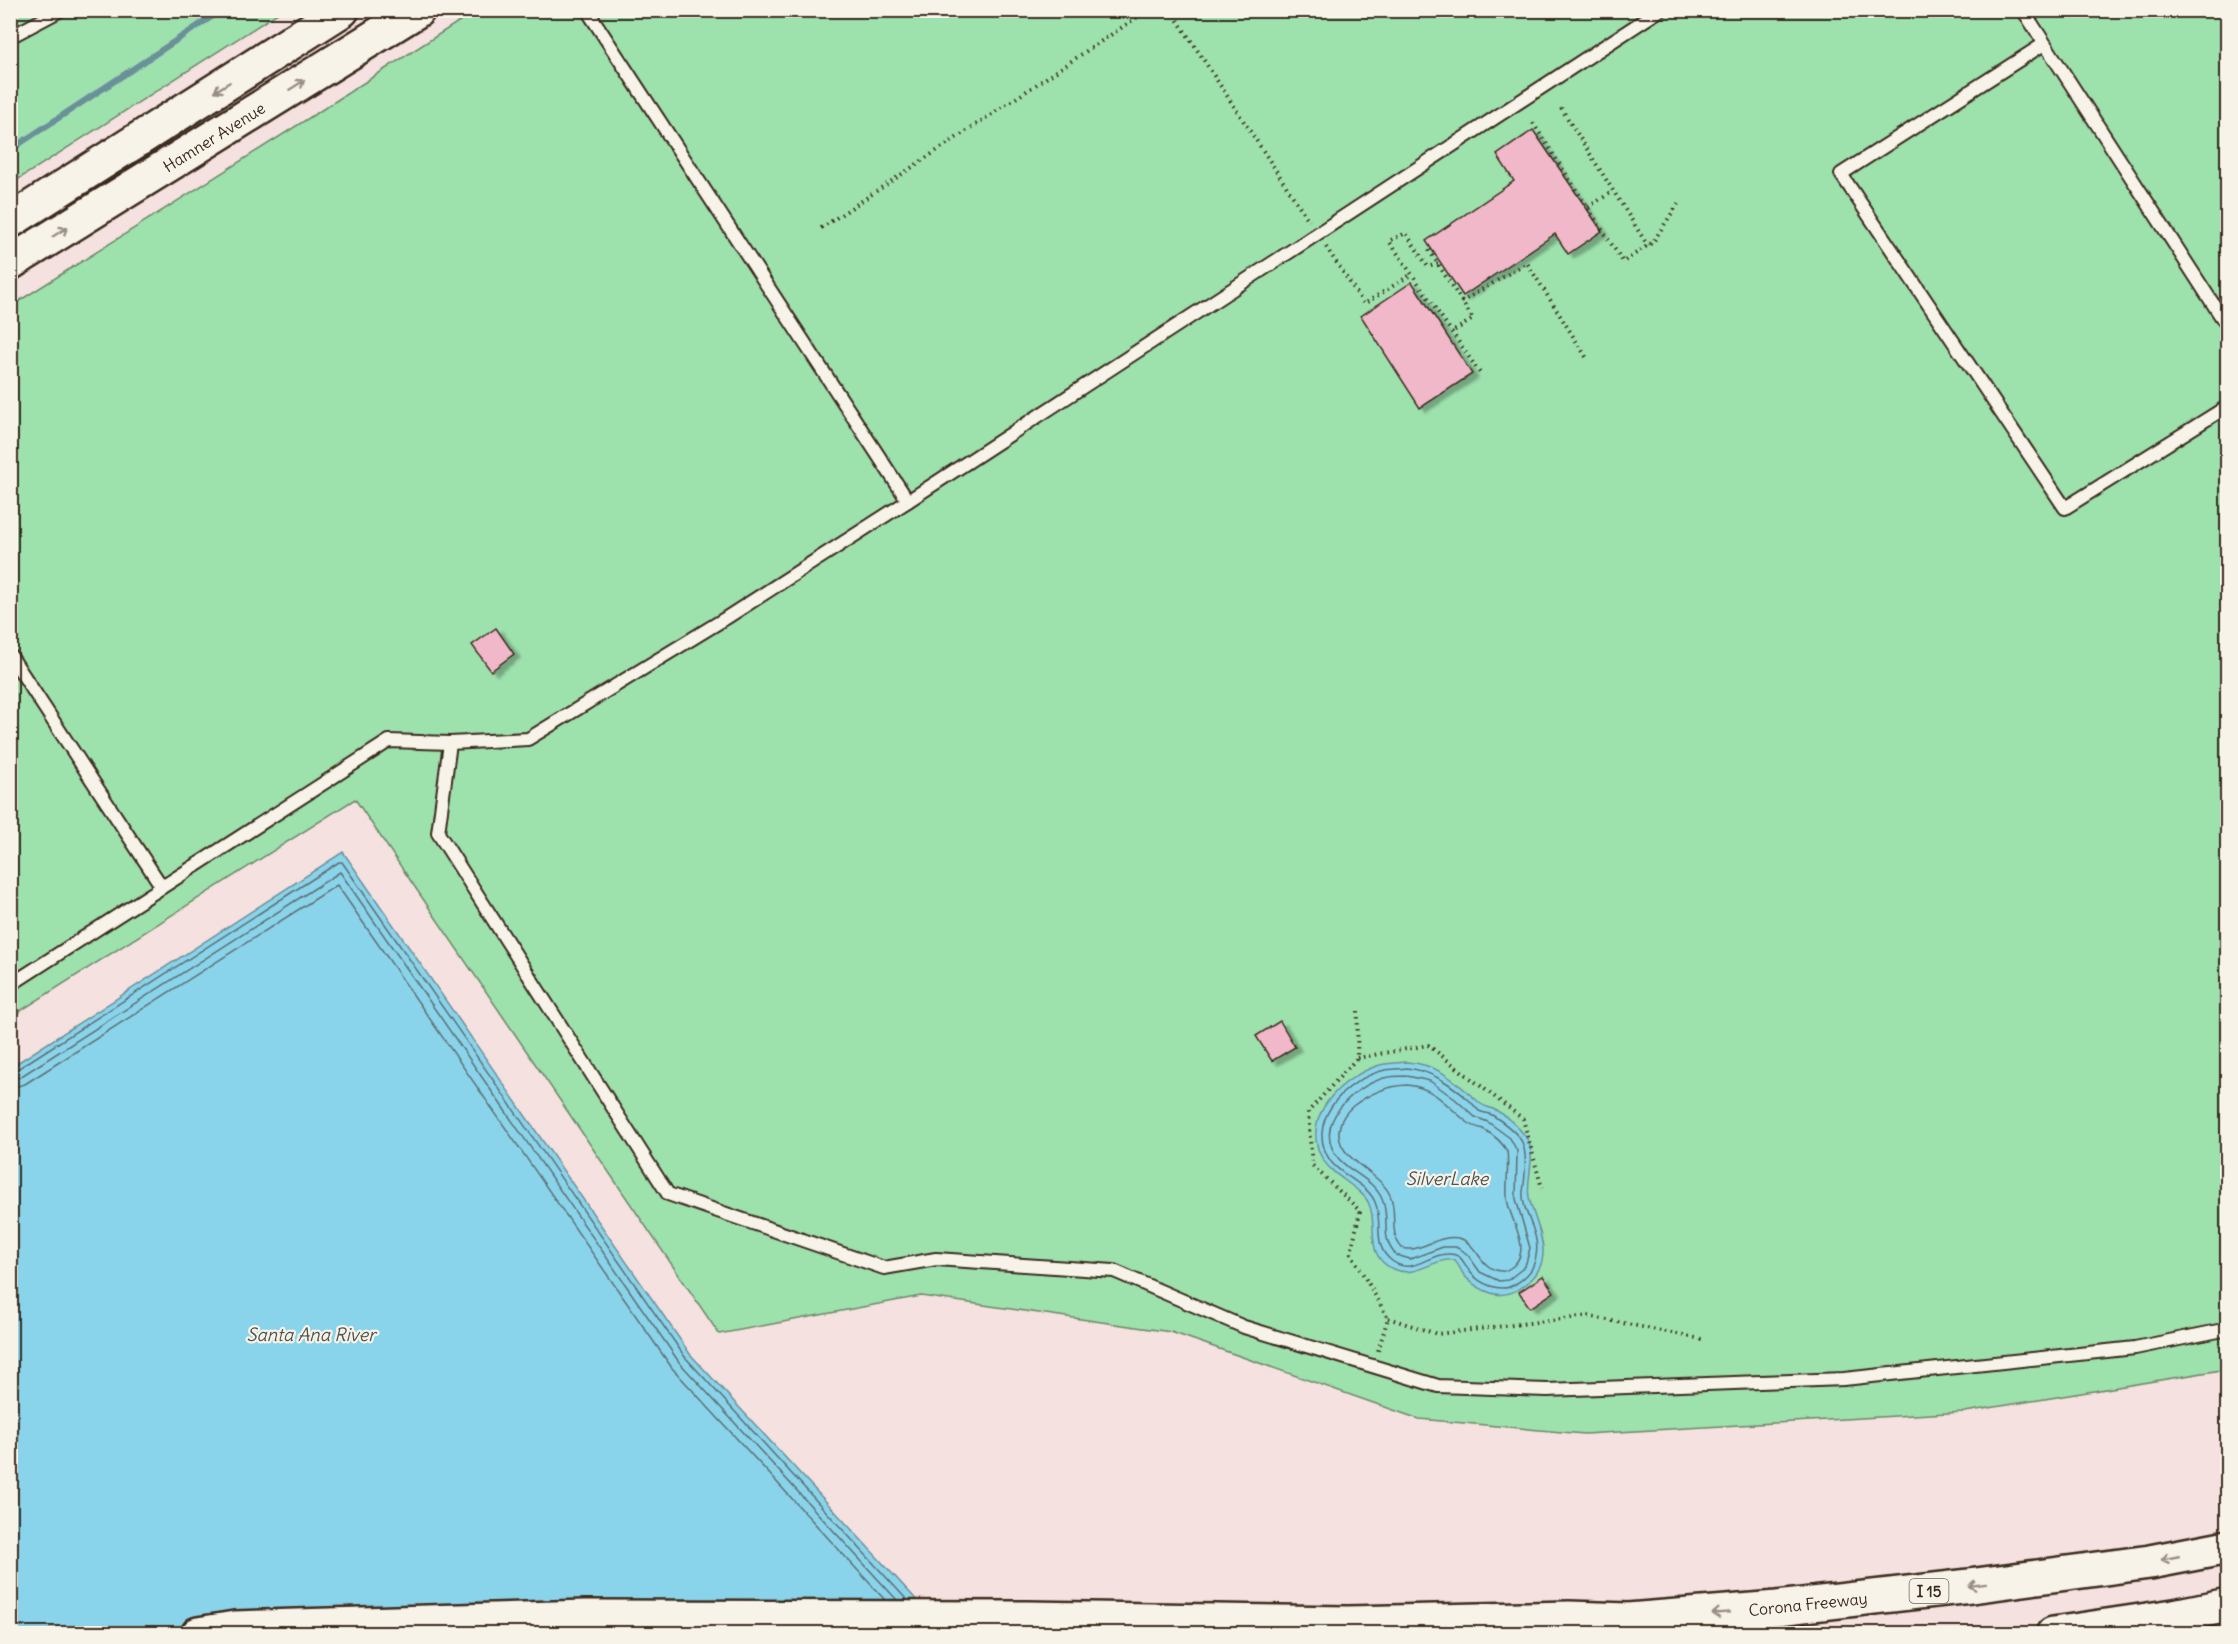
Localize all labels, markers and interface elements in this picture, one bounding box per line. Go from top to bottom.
one-way arrow [289,79,306,92]
one-way arrow [214,81,231,93]
street label: Hamner Avenue [159,98,269,176]
one-way arrow [51,226,68,238]
water label: SilverLake [1406,1167,1490,1190]
water label: Santa Ana River [247,1323,378,1346]
one-way arrow [2161,1553,2180,1564]
road number: I 15 [1910,1579,1948,1603]
one-way arrow [1968,1580,1987,1591]
street label: Corona Freeway [1748,1588,1868,1620]
one-way arrow [1711,1608,1731,1619]

